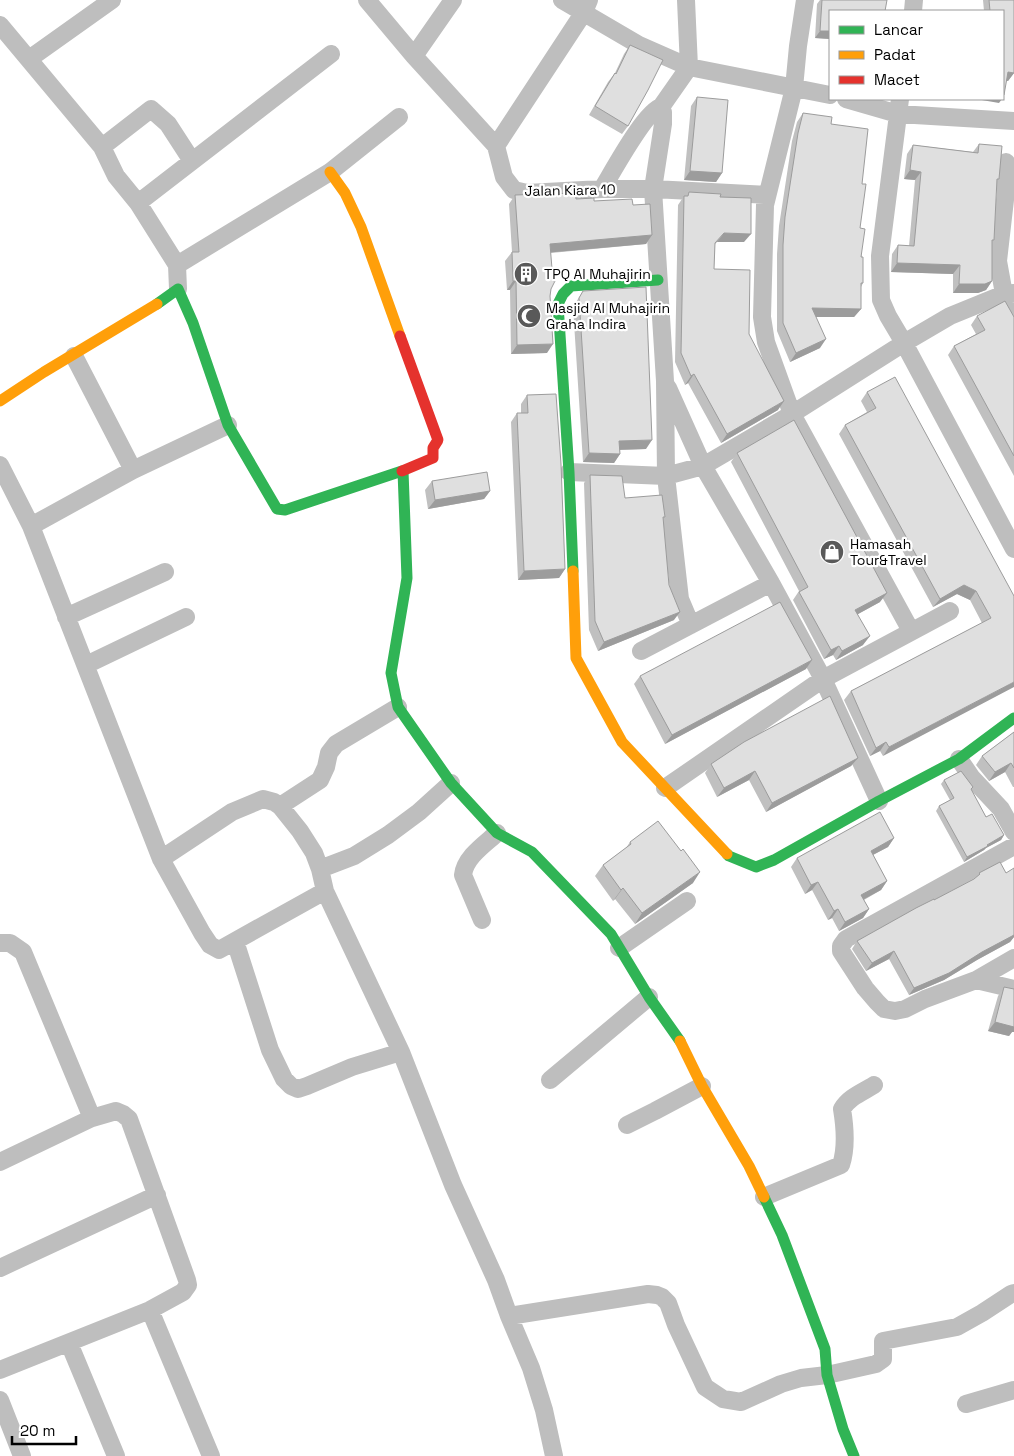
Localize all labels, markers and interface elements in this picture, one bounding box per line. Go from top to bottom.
legend [829,10,1004,100]
text: Lancar [874,20,924,39]
text: Padat [874,45,916,64]
text: Macet [874,70,920,89]
street label: Jalan Kiara 10 [524,180,616,200]
building icon: TPQ Al Muhajirin [513,261,539,287]
place label: TPQ Al Muhajirin [544,265,651,283]
place label: Masjid Al Muhajirin Graha Indira [546,299,670,333]
mosque icon: Masjid Al Muhajirin Graha Indira [516,303,542,329]
place label: Hamasah Tour&Travel [850,535,927,569]
shop icon: Hamasah Tour&Travel [819,539,845,565]
scale bar [12,1414,76,1446]
text: 20 m [20,1421,55,1440]

